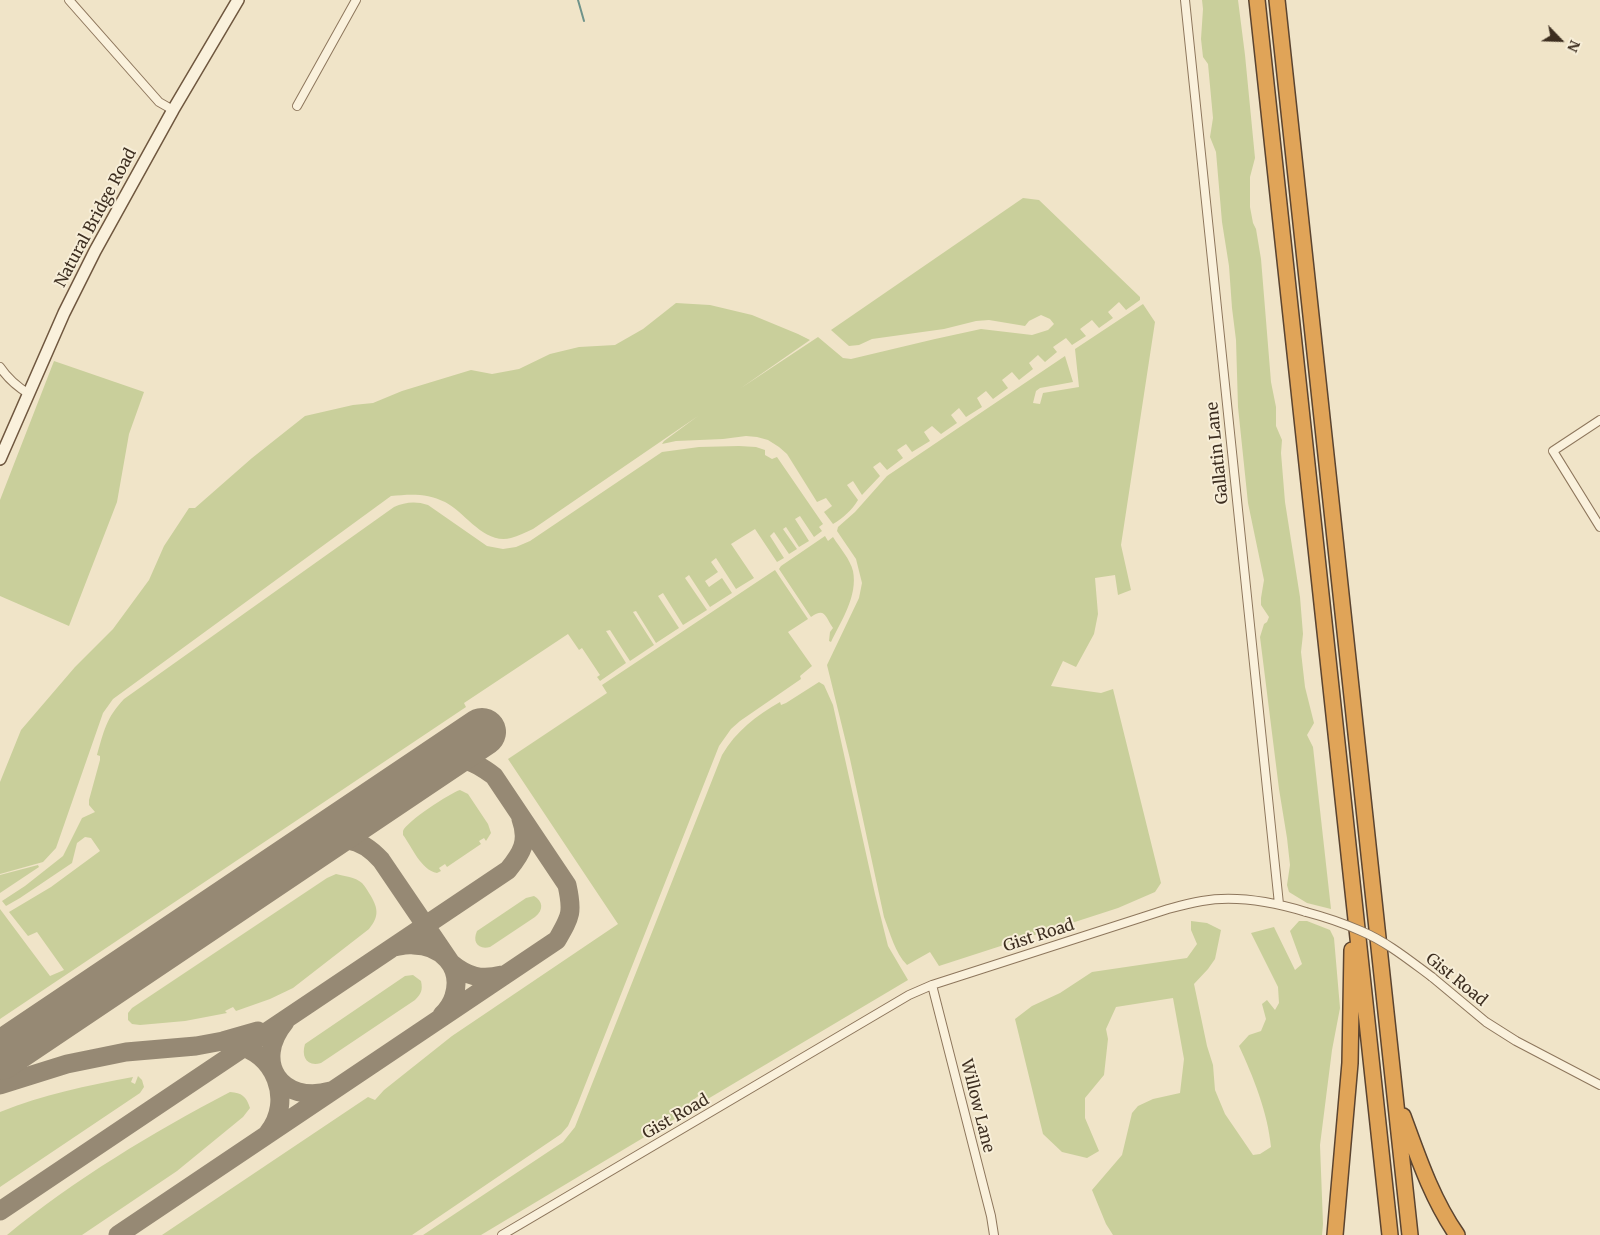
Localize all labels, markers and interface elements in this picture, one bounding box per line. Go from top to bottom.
north arrow [1535,15,1585,65]
text: N [1563,37,1584,55]
street label: Natural Bridge Road [51,145,141,291]
street label: Gallatin Lane [1203,401,1233,505]
street label: Gist Road [1001,916,1077,956]
street label: Gist Road [1421,949,1491,1011]
street label: Willow Lane [956,1057,998,1155]
street label: Gist Road [639,1090,713,1144]

